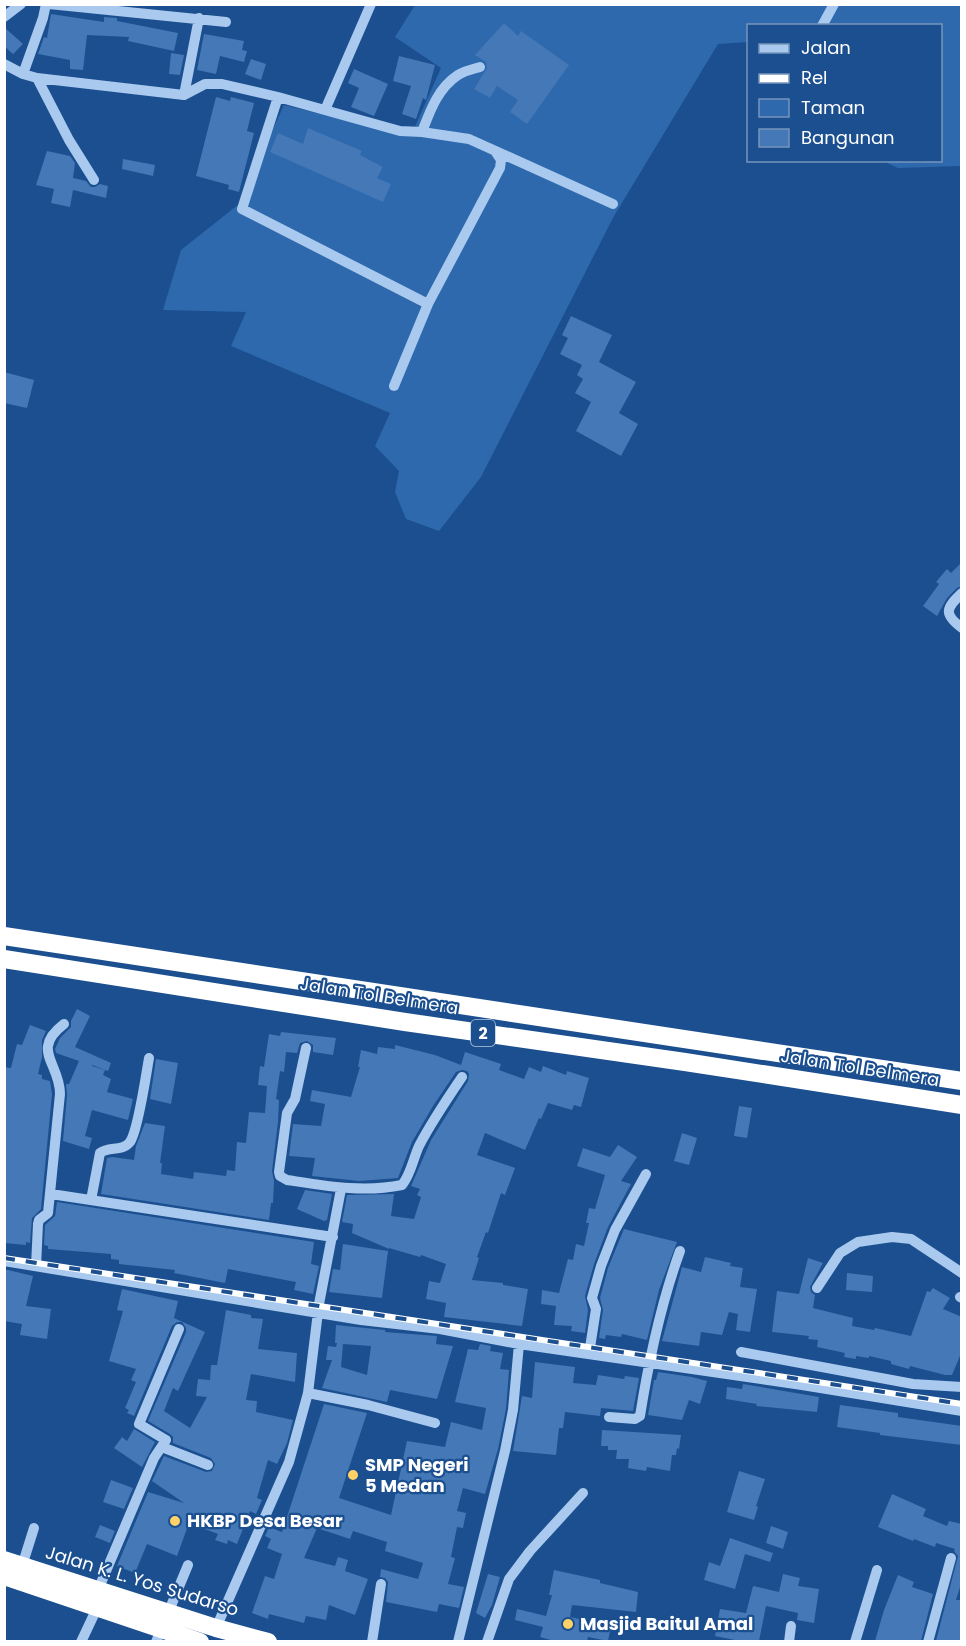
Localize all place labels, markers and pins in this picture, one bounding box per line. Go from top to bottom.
place label: SMP Negeri 5 Medan [365,1452,469,1498]
marker: SMP Negeri 5 Medan [346,1468,360,1482]
place label: HKBP Desa Besar [187,1508,343,1533]
marker: HKBP Desa Besar [168,1514,182,1528]
place label: Masjid Baitul Amal [580,1611,753,1636]
marker: Masjid Baitul Amal [561,1617,575,1631]

